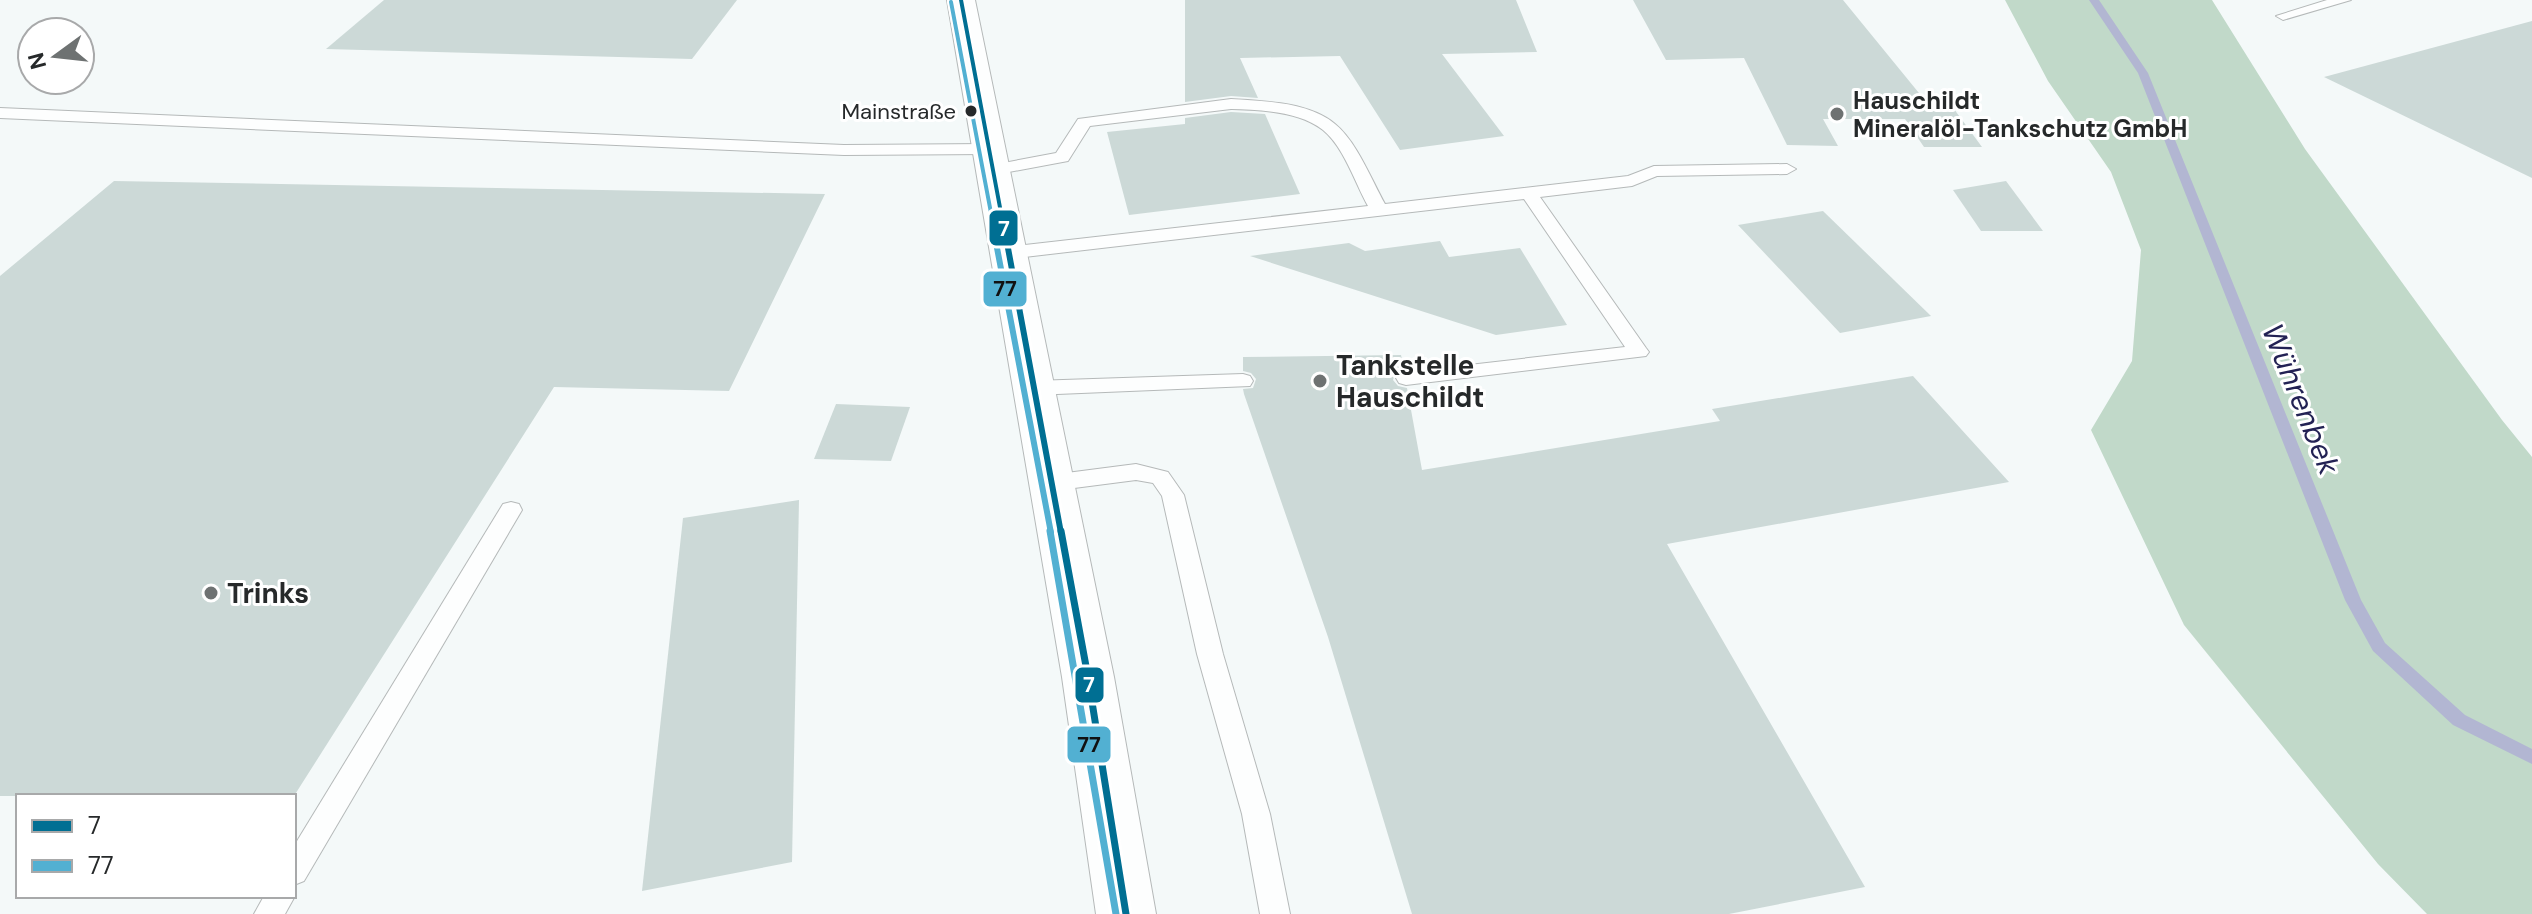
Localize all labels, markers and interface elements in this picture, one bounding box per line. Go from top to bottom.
north arrow [16,16,96,96]
text: N [21,50,53,73]
place label: Hauschildt Mineralöl-Tankschutz GmbH [1853,85,2187,144]
place label: Mainstraße [842,97,956,126]
marker: Mainstraße [963,103,979,119]
marker: Hauschildt Mineralöl-Tankschutz GmbH [1828,105,1846,123]
line badge: 7 [988,209,1019,247]
text: 7 [998,214,1010,243]
line badge: 77 [982,270,1028,308]
text: 77 [993,274,1017,303]
water label: Wührenbek [2253,318,2349,481]
place label: Tankstelle Hauschildt [1336,347,1484,416]
marker: Tankstelle Hauschildt [1311,372,1329,390]
place label: Trinks [227,575,309,612]
marker: Trinks [202,584,220,602]
line badge: 7 [1074,666,1105,704]
text: 7 [1083,670,1095,699]
line badge: 77 [1066,725,1112,764]
text: 77 [1077,730,1101,759]
legend [16,794,296,898]
text: 7 [88,810,101,841]
text: 77 [88,850,114,881]

